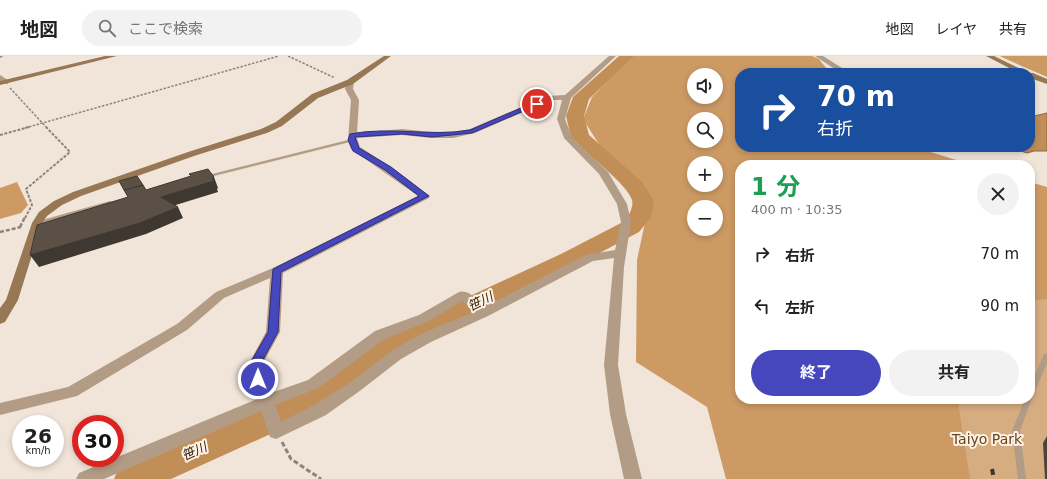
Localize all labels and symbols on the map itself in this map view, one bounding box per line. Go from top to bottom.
pin [520,87,554,121]
water label: 笹川 [465,288,497,314]
position arrow [237,358,279,400]
speed limit sign: 30 [72,415,124,467]
park label: Taiyo Park [951,431,1023,447]
water label: 笹川 [179,439,211,464]

